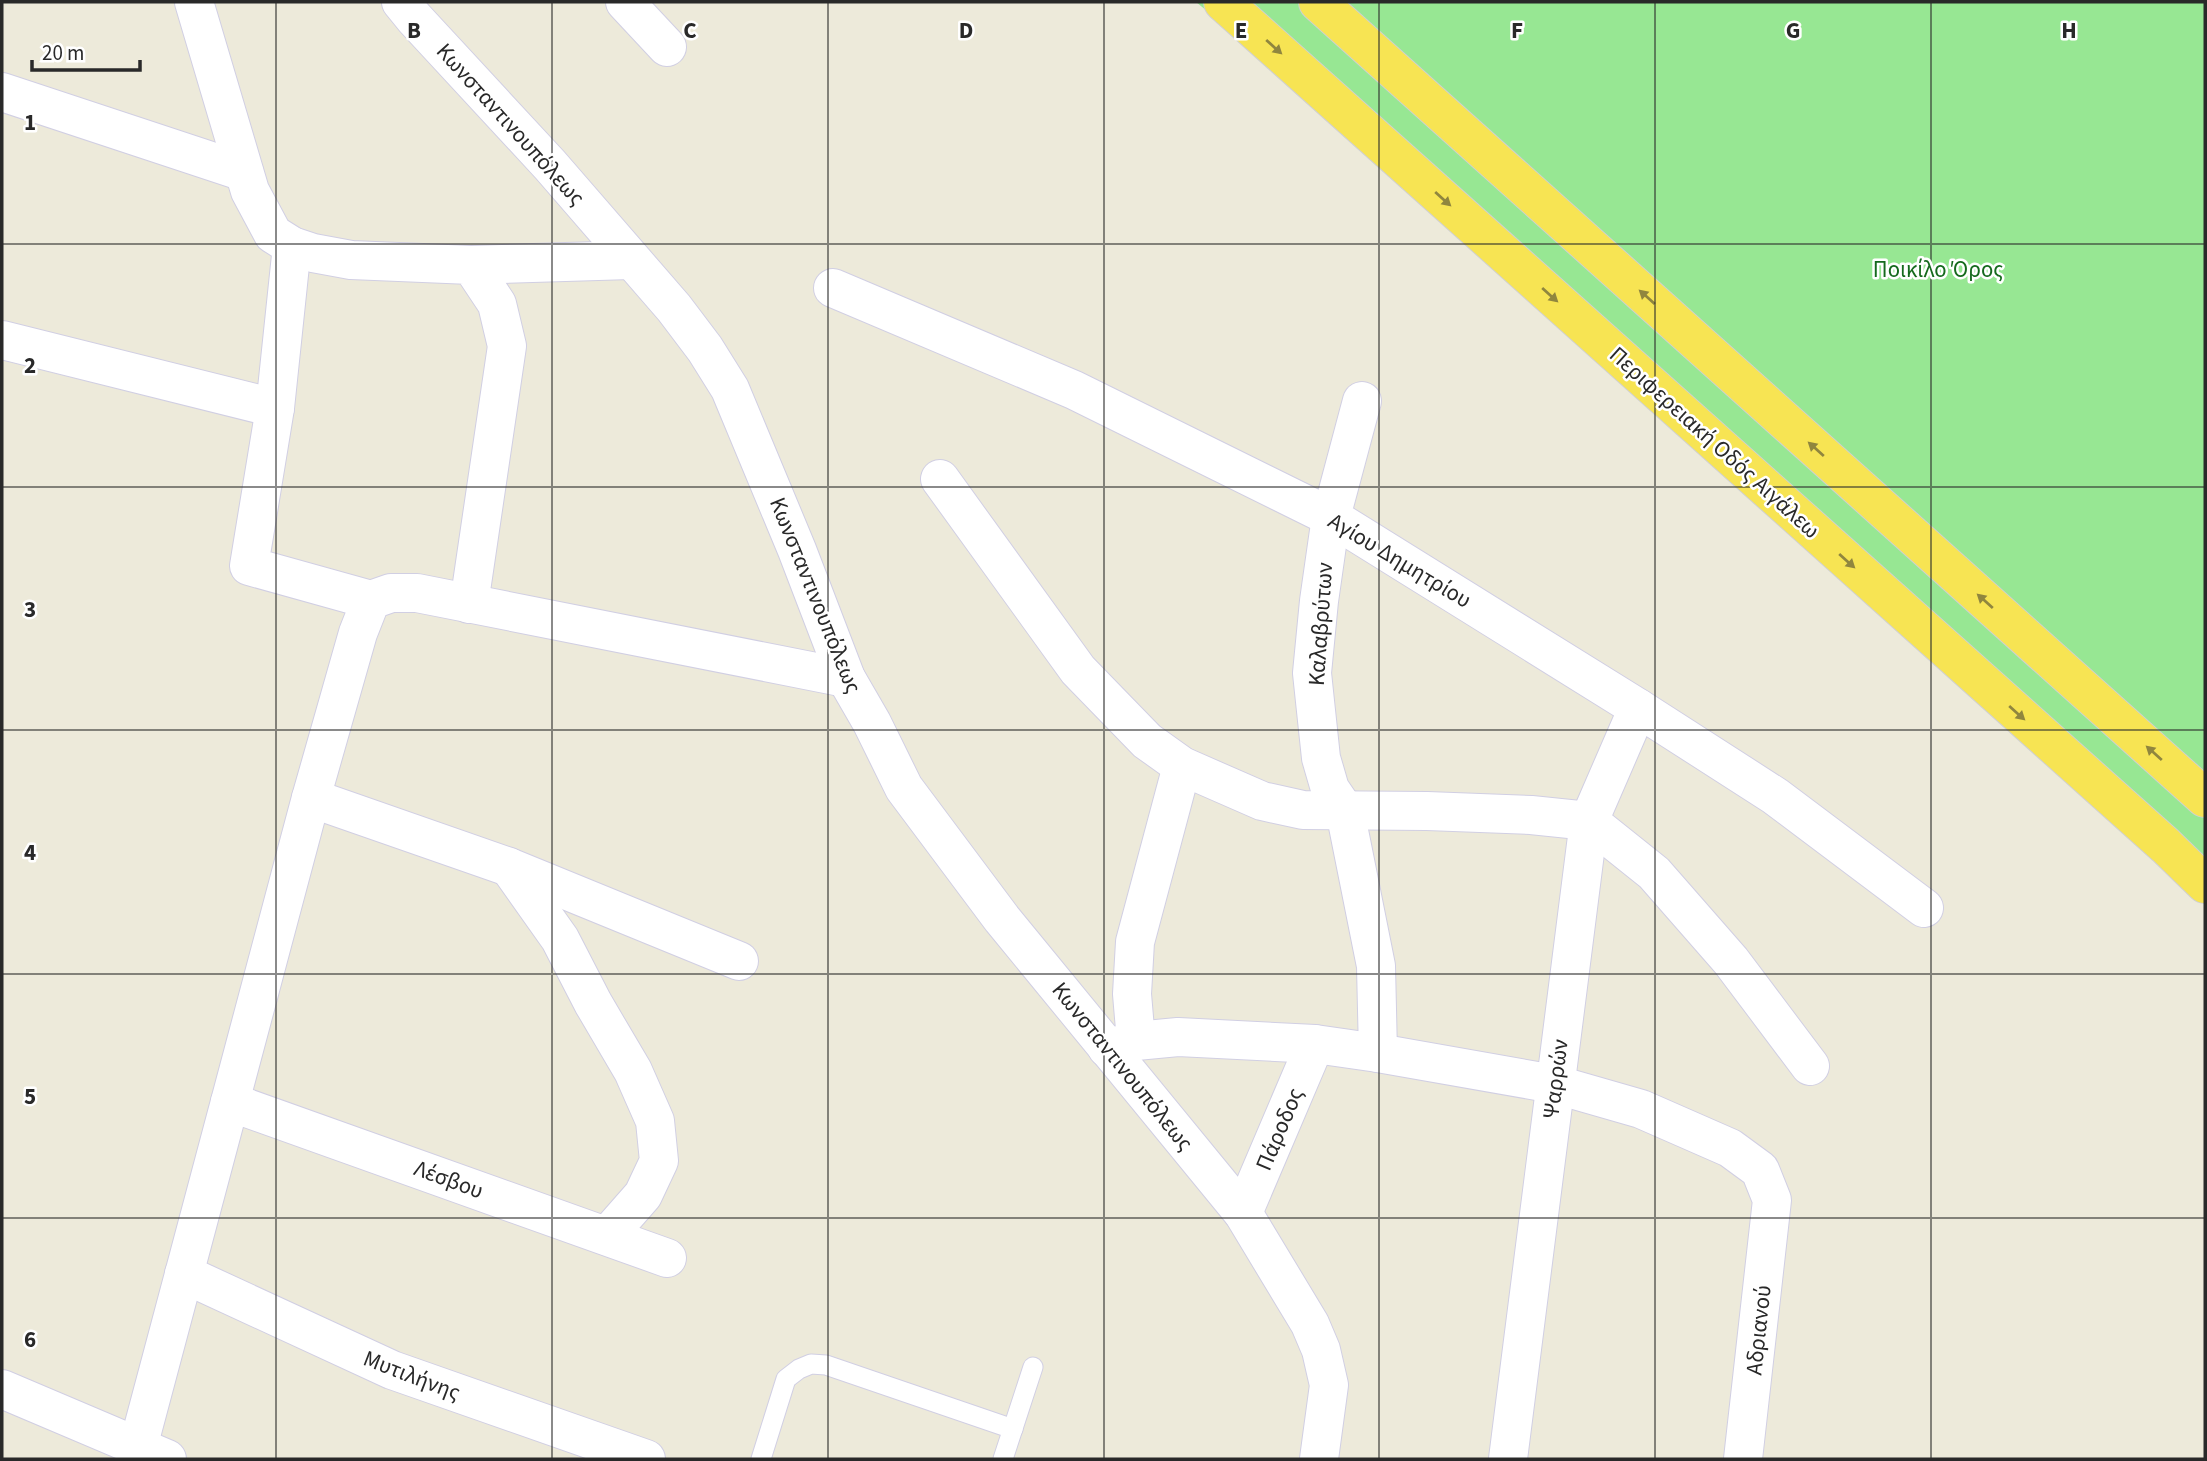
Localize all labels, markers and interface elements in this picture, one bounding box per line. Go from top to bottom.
text: B [407,14,421,47]
text: C [683,14,697,47]
text: D [959,14,973,47]
text: E [1235,14,1247,47]
text: F [1511,14,1523,47]
text: G [1786,14,1800,47]
text: H [2061,14,2077,47]
scale bar [32,28,140,72]
street label: Κωνσταντινουπόλεως [428,36,593,213]
text: 20 m [42,38,84,68]
one-way arrow [1265,39,1282,54]
text: 1 [24,106,36,139]
one-way arrow [1434,191,1452,207]
park label: Ποικίλο Όρος [1873,253,2003,286]
one-way arrow [1541,286,1558,302]
one-way arrow [1638,289,1656,305]
street label: Περιφερειακή Οδός Αιγάλεω [1602,339,1827,546]
text: 2 [24,349,36,382]
one-way arrow [1807,441,1825,457]
street label: Κωνσταντινουπόλεως [761,492,870,698]
street label: Αγίου Δημητρίου [1322,505,1478,616]
one-way arrow [1838,553,1856,569]
street label: Καλαβρύτων [1300,561,1341,687]
text: 3 [24,593,36,626]
one-way arrow [1976,593,1994,609]
one-way arrow [2008,704,2025,720]
one-way arrow [2145,745,2163,761]
text: 4 [24,836,36,869]
street label: Κωνσταντινουπόλεως [1044,975,1201,1158]
street label: Ψαρρών [1534,1037,1577,1121]
text: 5 [24,1080,36,1113]
street label: Πάροδος [1247,1083,1312,1176]
street label: Λέσβου [410,1152,488,1207]
street label: Αδριανού [1737,1283,1780,1377]
text: 6 [24,1323,36,1356]
street label: Μυτιλήνης [359,1342,465,1409]

